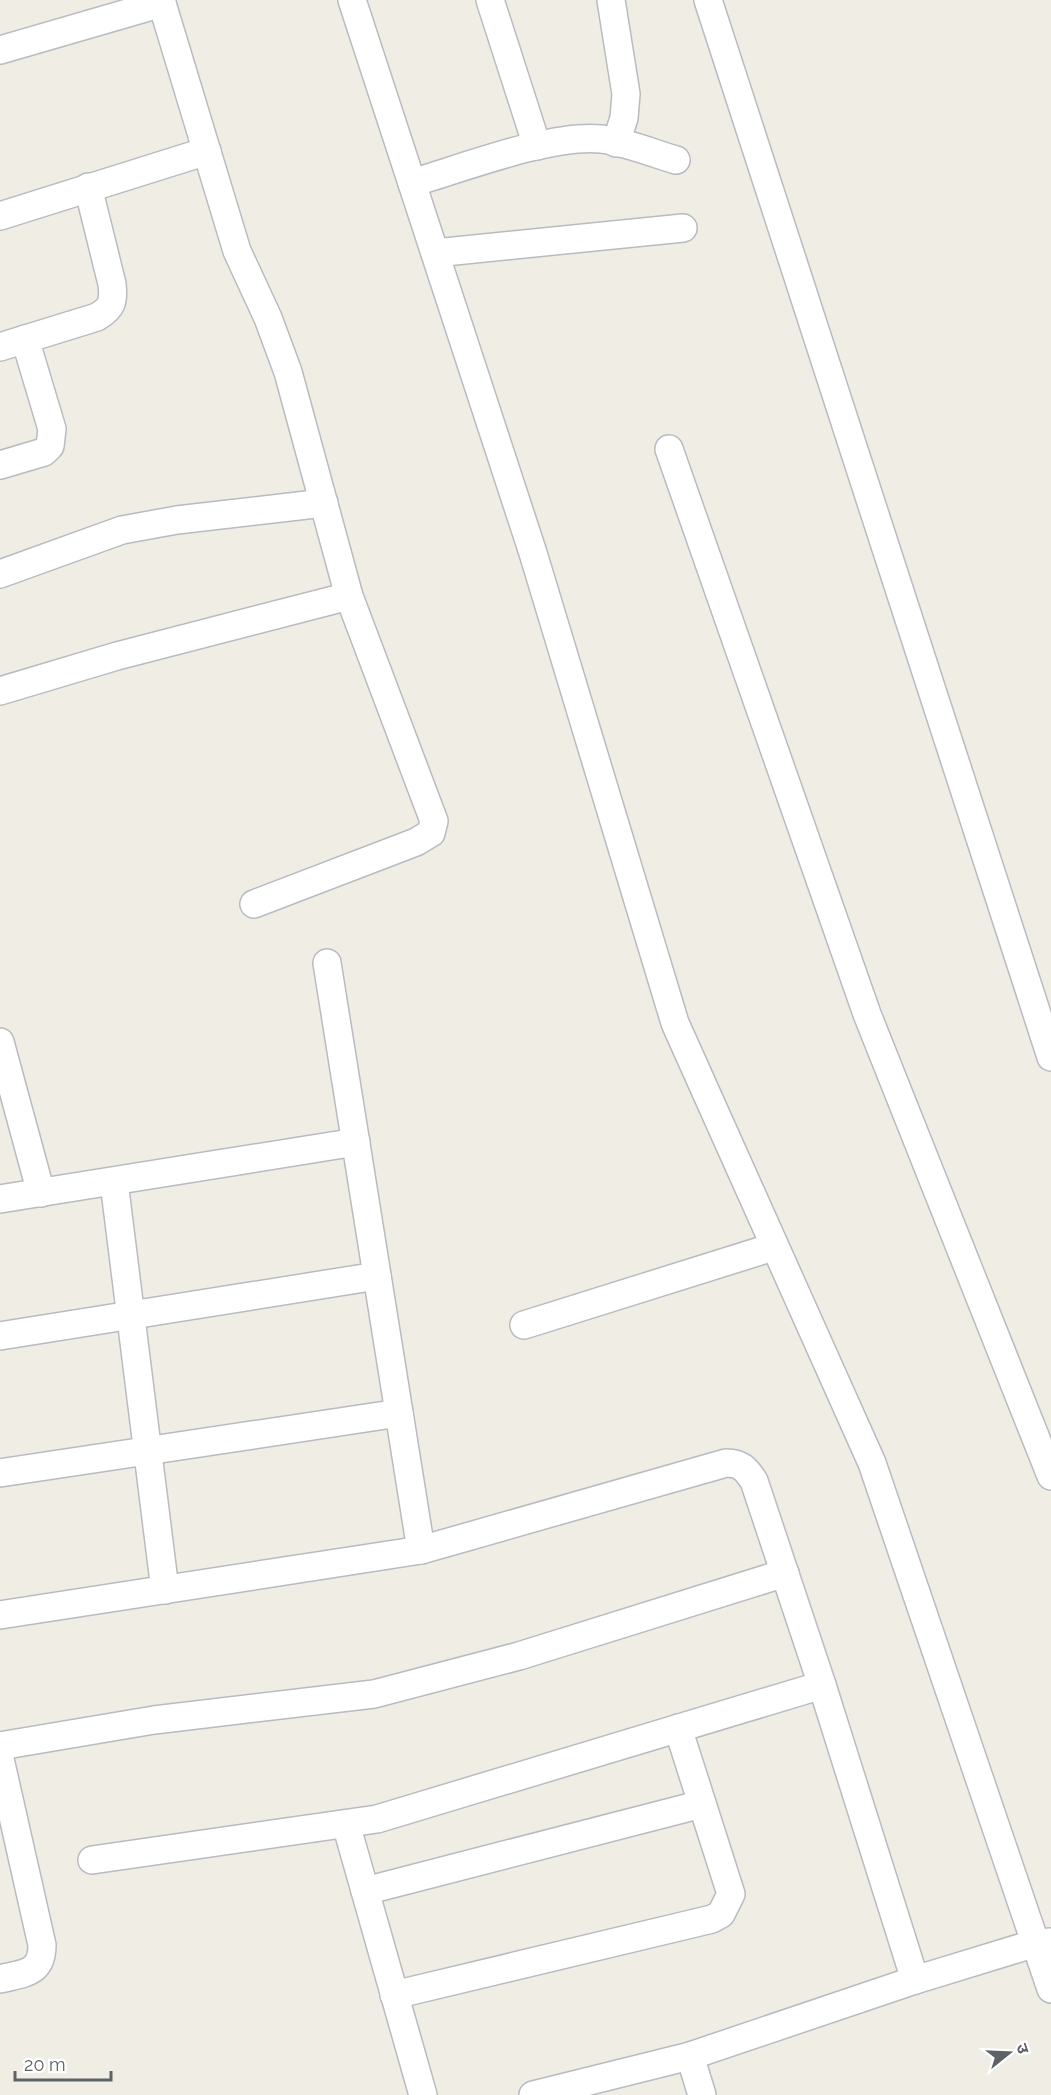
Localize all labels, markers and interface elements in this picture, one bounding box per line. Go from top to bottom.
north arrow [979,2023,1039,2083]
text: उ [1012,2041,1033,2057]
scale bar [15,2044,111,2082]
text: 20 m [24,2054,66,2075]

